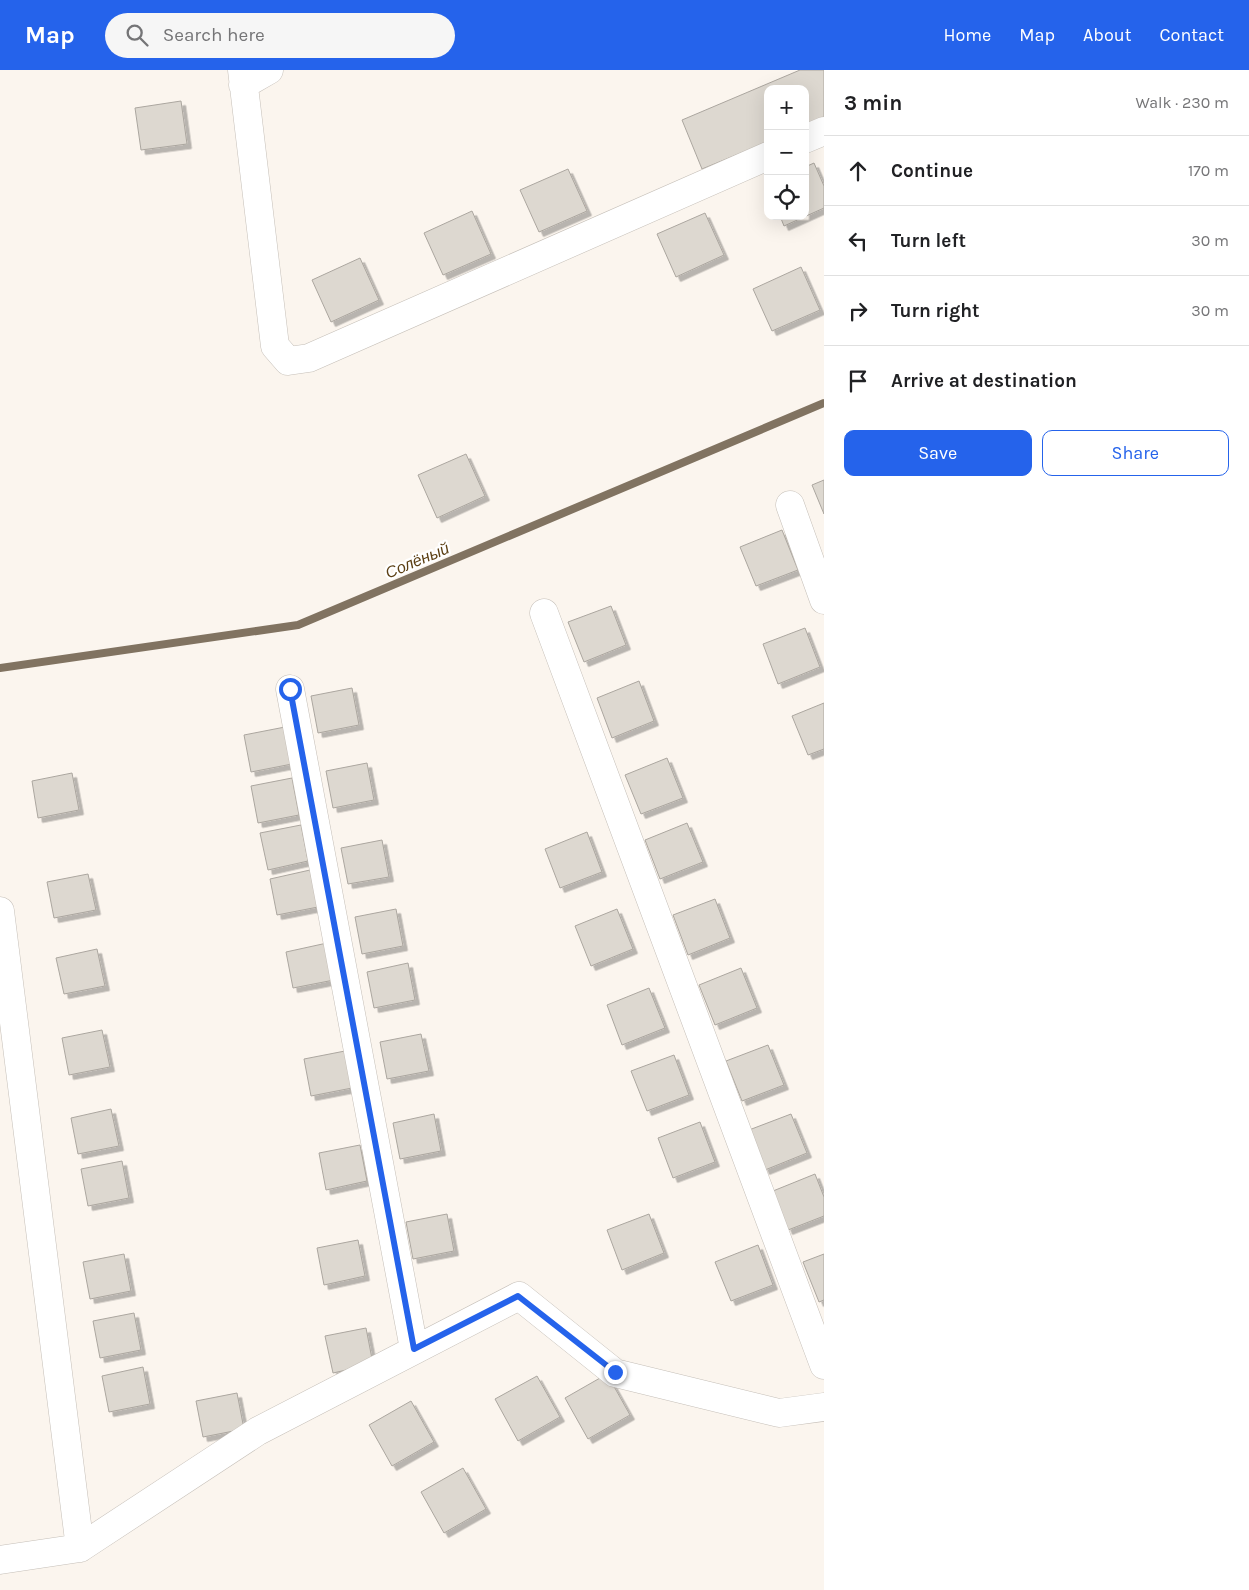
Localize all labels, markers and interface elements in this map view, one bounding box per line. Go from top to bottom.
search box [105,13,455,58]
text: Map [25,21,75,49]
icon: search [123,21,151,49]
text: Search here [163,24,265,46]
text: Home [943,24,991,46]
text: Map [1019,24,1055,46]
text: About [1083,24,1132,46]
text: Contact [1160,24,1224,46]
map controls [764,85,809,220]
button: + [764,85,809,130]
text: 3 min [844,91,902,115]
text: Walk · 230 m [1135,93,1229,112]
button: − [764,130,809,175]
icon: ahead [844,157,872,185]
text: Continue [891,160,973,182]
text: 170 m [1188,161,1229,180]
button: locate [764,175,809,220]
icon: left [844,227,872,255]
text: Turn left [891,230,966,252]
text: 30 m [1191,231,1229,250]
icon: right [844,297,872,325]
text: Turn right [891,300,980,322]
text: 30 m [1191,301,1229,320]
icon: arrive [844,367,872,395]
text: Arrive at destination [891,370,1077,392]
button: Save [844,430,1032,476]
button: Share [1042,430,1229,476]
water label: Солёный [382,538,452,582]
route start [279,678,302,701]
route end [604,1361,627,1384]

